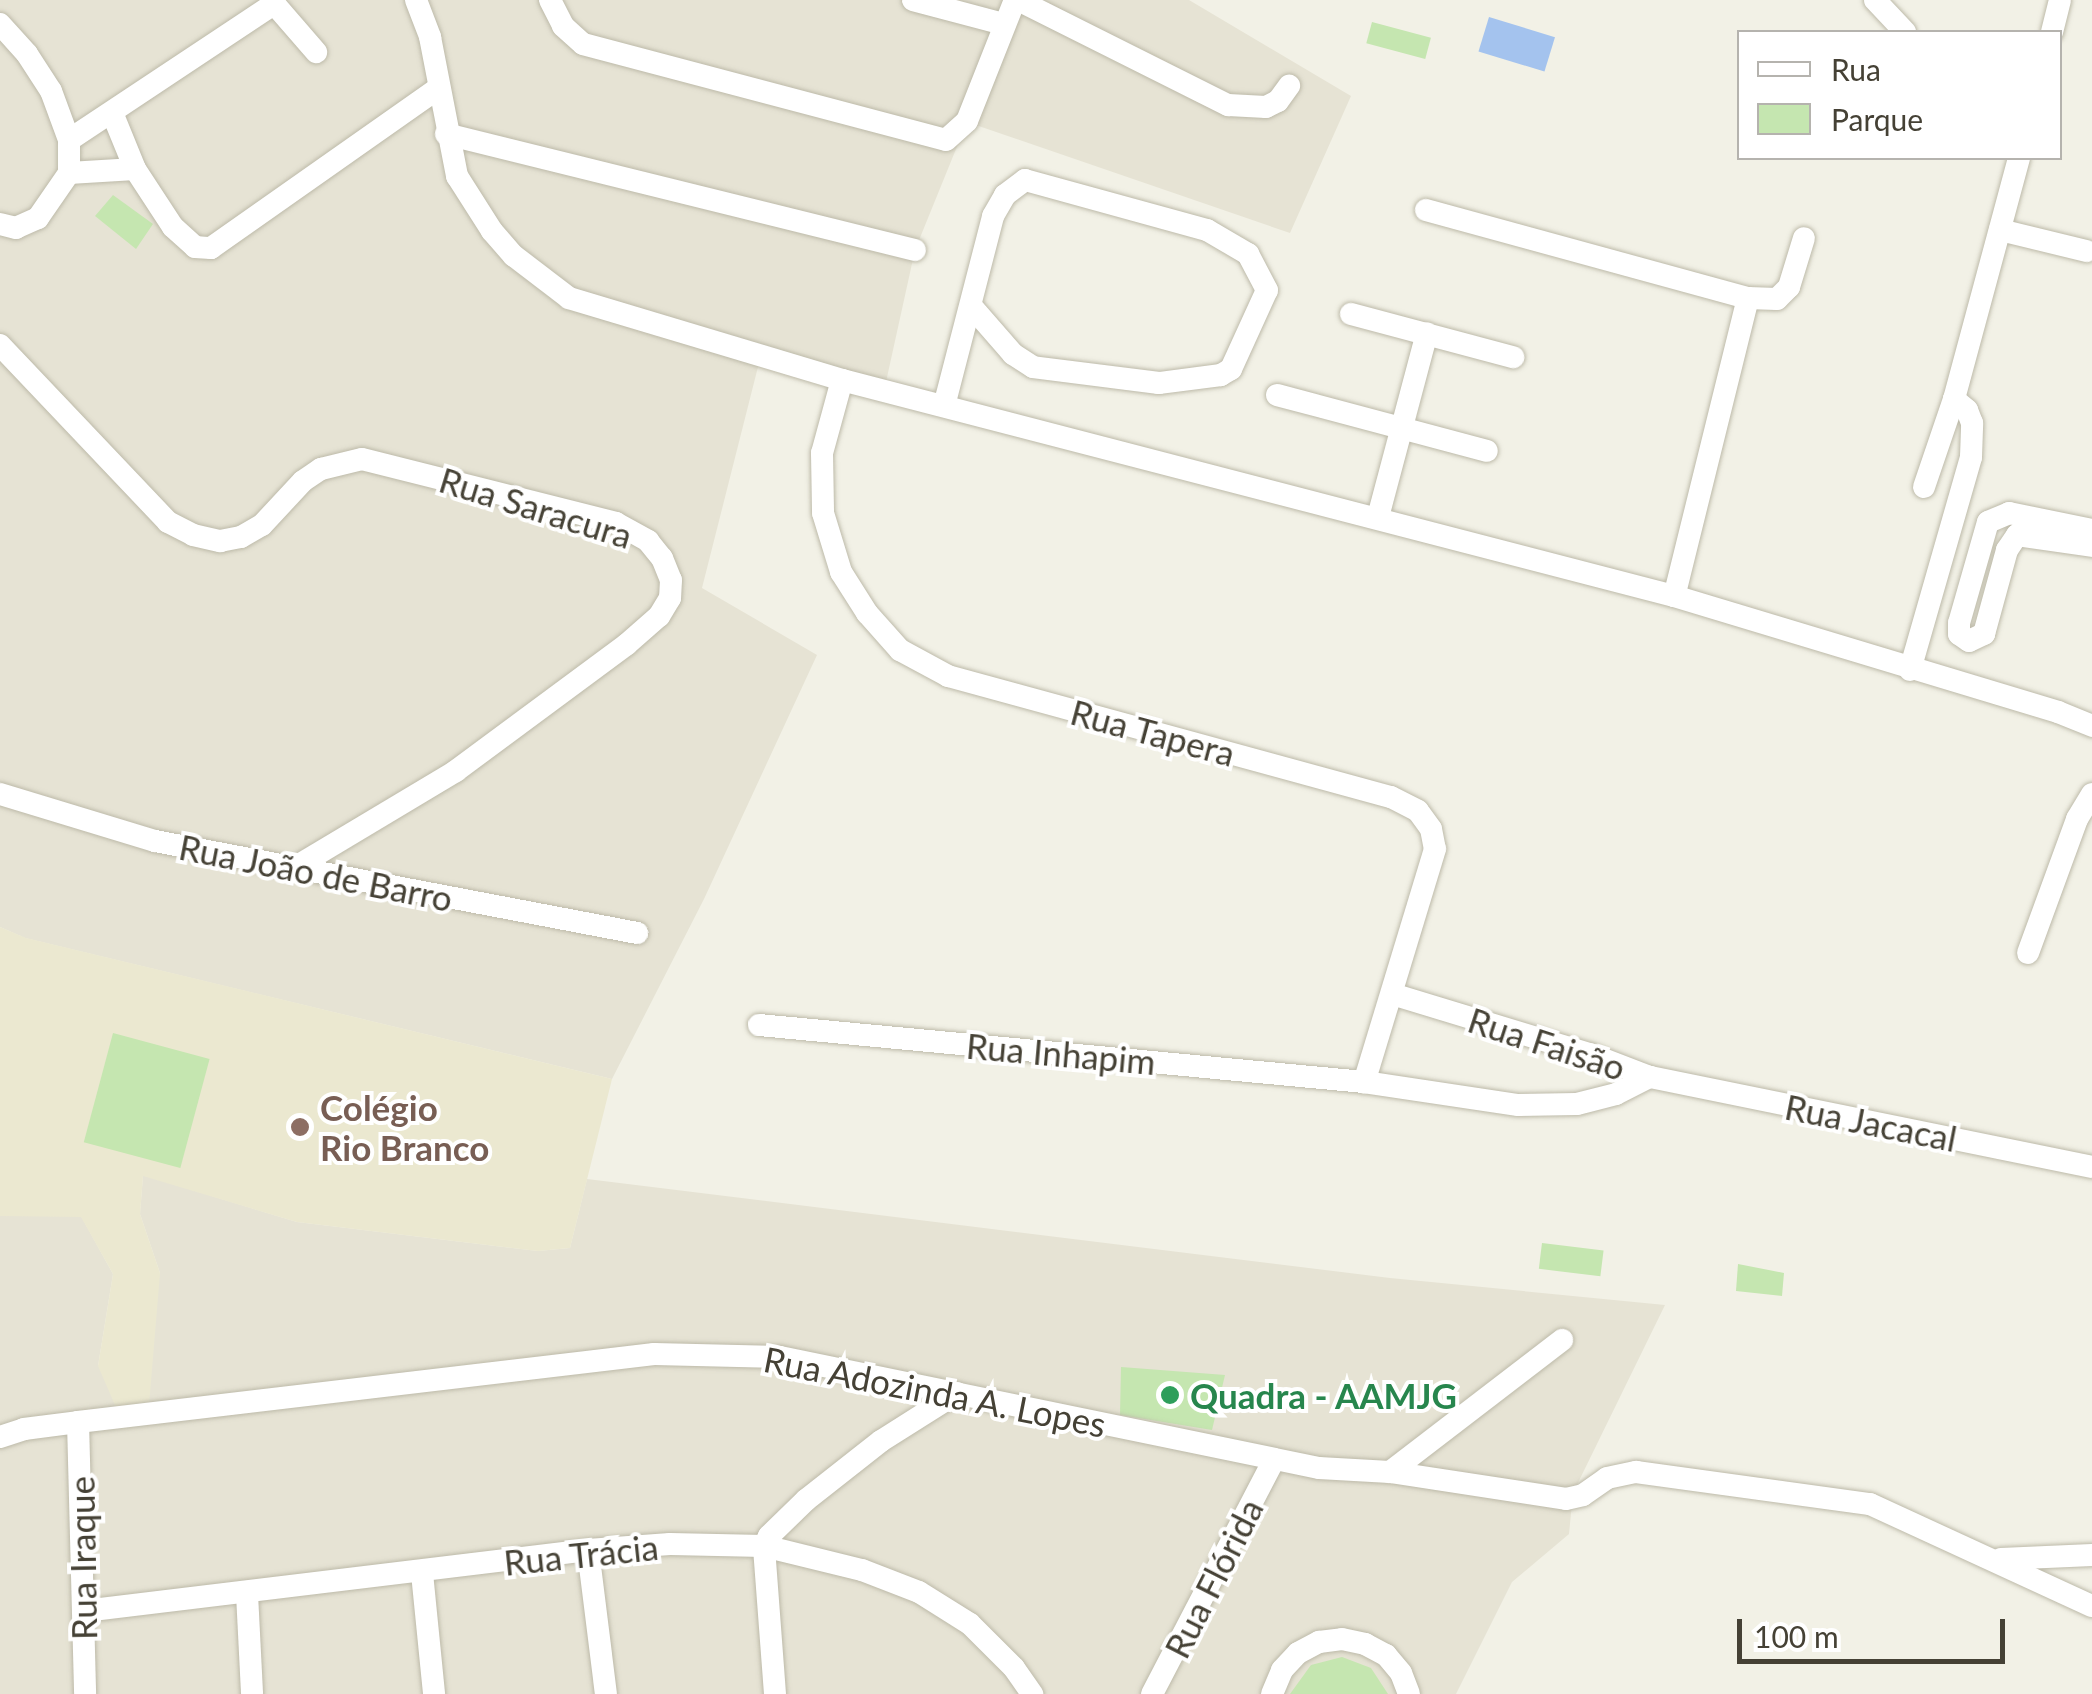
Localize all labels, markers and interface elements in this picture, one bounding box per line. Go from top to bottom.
legend [1737,30,2062,160]
text: Rua [1831,51,1881,87]
text: Parque [1831,101,1923,137]
street label: Rua Saracura [435,458,637,556]
street label: Rua Tapera [1066,690,1240,774]
street label: Rua João de Barro [175,825,457,919]
street label: Rua Faisão [1463,998,1631,1088]
street label: Rua Inhapim [965,1024,1157,1082]
street label: Rua Jacacal [1781,1085,1961,1159]
place label: Colégio Rio Branco [320,1086,489,1168]
marker: Colégio Rio Branco [289,1116,311,1138]
street label: Rua Adozinda A. Lopes [759,1337,1111,1445]
place label: Quadra - AAMJG [1190,1374,1458,1416]
marker: Quadra - AAMJG [1159,1384,1181,1406]
street label: Rua Iraque [60,1476,104,1640]
street label: Rua Flórida [1155,1491,1271,1665]
street label: Rua Trácia [501,1525,661,1583]
scale bar [1742,1599,2010,1661]
text: 100 m [1754,1618,1839,1654]

